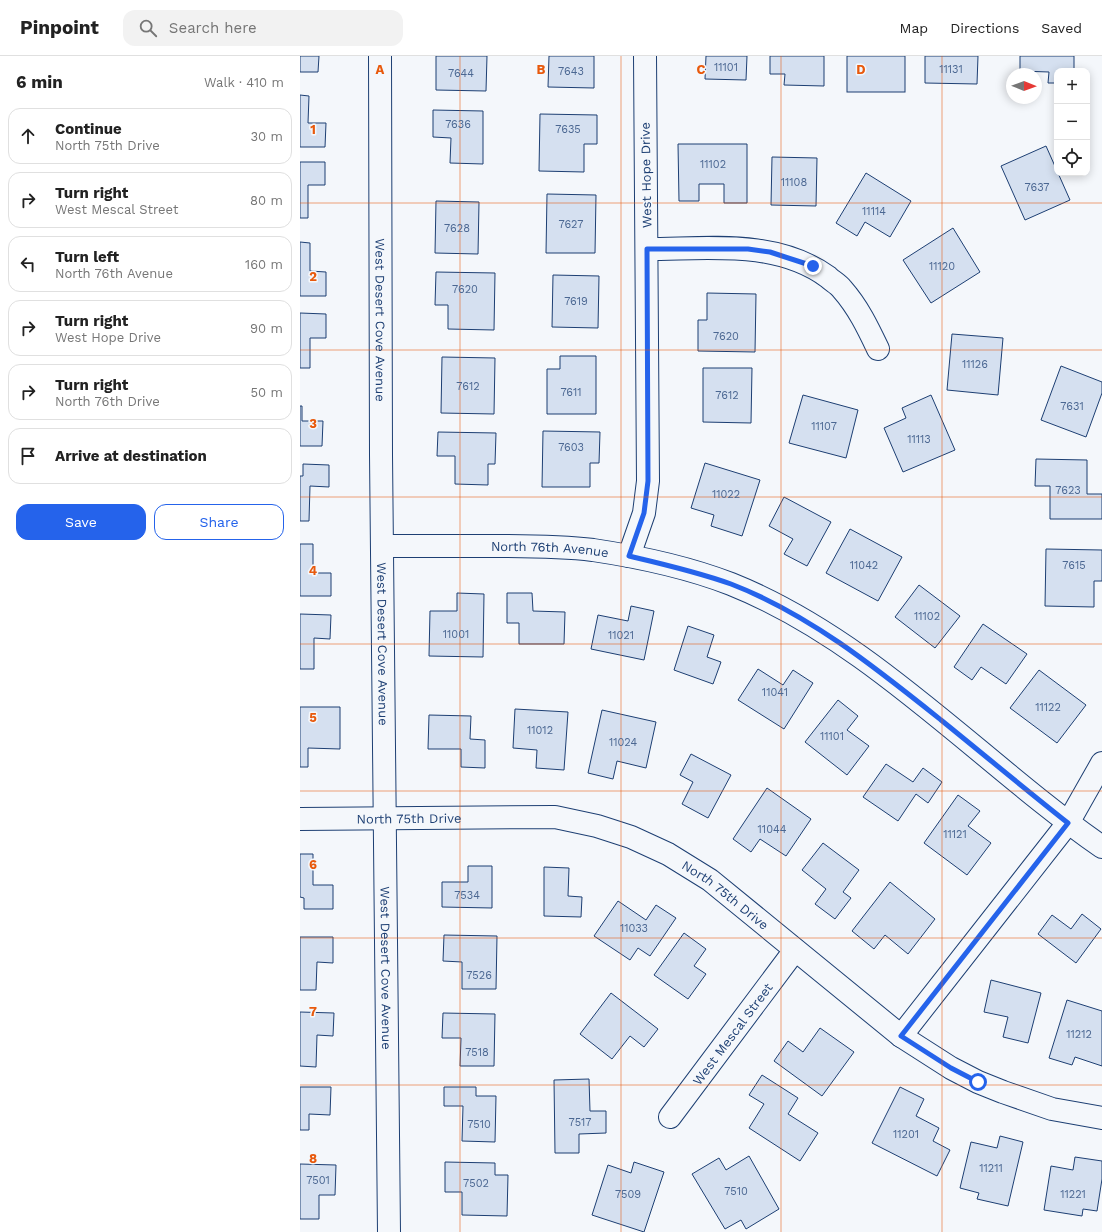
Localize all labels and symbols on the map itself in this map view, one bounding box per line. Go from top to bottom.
house number: 11101 [714,61,738,74]
text: A [376,62,385,77]
text: B [537,62,546,77]
text: C [697,62,706,77]
text: D [856,62,866,77]
house number: 11131 [939,63,963,76]
house number: 7643 [558,65,584,78]
house number: 7644 [448,67,474,80]
north arrow [1006,68,1042,104]
house number: 7636 [445,118,471,131]
text: 1 [310,122,316,137]
street label: West Hope Drive [638,122,654,228]
house number: 7635 [555,123,581,136]
house number: 11102 [700,158,726,171]
house number: 11108 [781,176,807,189]
house number: 7637 [1025,181,1049,194]
house number: 11114 [862,205,886,218]
house number: 7627 [558,218,584,231]
house number: 7628 [444,222,470,235]
street label: West Desert Cove Avenue [373,238,388,402]
route end [804,257,822,275]
house number: 11120 [929,260,955,273]
text: 2 [309,269,317,284]
house number: 7620 [452,283,478,296]
house number: 7619 [564,295,588,308]
house number: 7620 [713,330,739,343]
house number: 11126 [962,358,988,371]
house number: 7612 [456,380,480,393]
house number: 7611 [560,386,582,399]
house number: 7612 [715,389,739,402]
house number: 7631 [1060,400,1084,413]
text: 3 [309,416,317,431]
house number: 11107 [811,420,837,433]
house number: 11113 [907,433,931,446]
house number: 7603 [558,441,584,454]
house number: 7623 [1055,484,1081,497]
house number: 11022 [712,488,740,501]
street label: North 76th Avenue [491,538,610,560]
house number: 11042 [850,559,878,572]
house number: 7615 [1062,559,1086,572]
street label: West Desert Cove Avenue [375,562,391,726]
text: 4 [309,563,318,578]
house number: 11102 [914,610,940,623]
house number: 11001 [443,628,469,641]
house number: 11021 [608,629,634,642]
house number: 11041 [762,686,788,699]
house number: 11122 [1035,701,1061,714]
text: 5 [309,710,317,725]
house number: 11012 [527,724,553,737]
house number: 11101 [820,730,844,743]
house number: 11024 [609,736,637,749]
street label: North 75th Drive [357,810,461,826]
house number: 11044 [758,823,787,836]
house number: 11121 [943,828,967,841]
text: 6 [309,857,317,872]
street label: North 75th Drive [680,857,772,932]
street label: West Desert Cove Avenue [378,886,395,1050]
house number: 7534 [454,889,480,902]
house number: 11033 [620,922,648,935]
house number: 7526 [466,969,492,982]
street label: West Mescal Street [689,979,776,1088]
text: 7 [309,1004,317,1019]
house number: 11212 [1066,1028,1092,1041]
house number: 7518 [465,1046,489,1059]
route start [969,1073,987,1091]
house number: 7517 [568,1116,592,1129]
house number: 7510 [467,1118,491,1131]
house number: 11201 [893,1128,919,1141]
text: 8 [309,1151,317,1166]
house number: 11211 [979,1162,1003,1175]
house number: 7501 [306,1174,330,1187]
house number: 7502 [463,1177,489,1190]
house number: 7510 [724,1185,748,1198]
house number: 7509 [615,1188,641,1201]
house number: 11221 [1060,1188,1086,1201]

